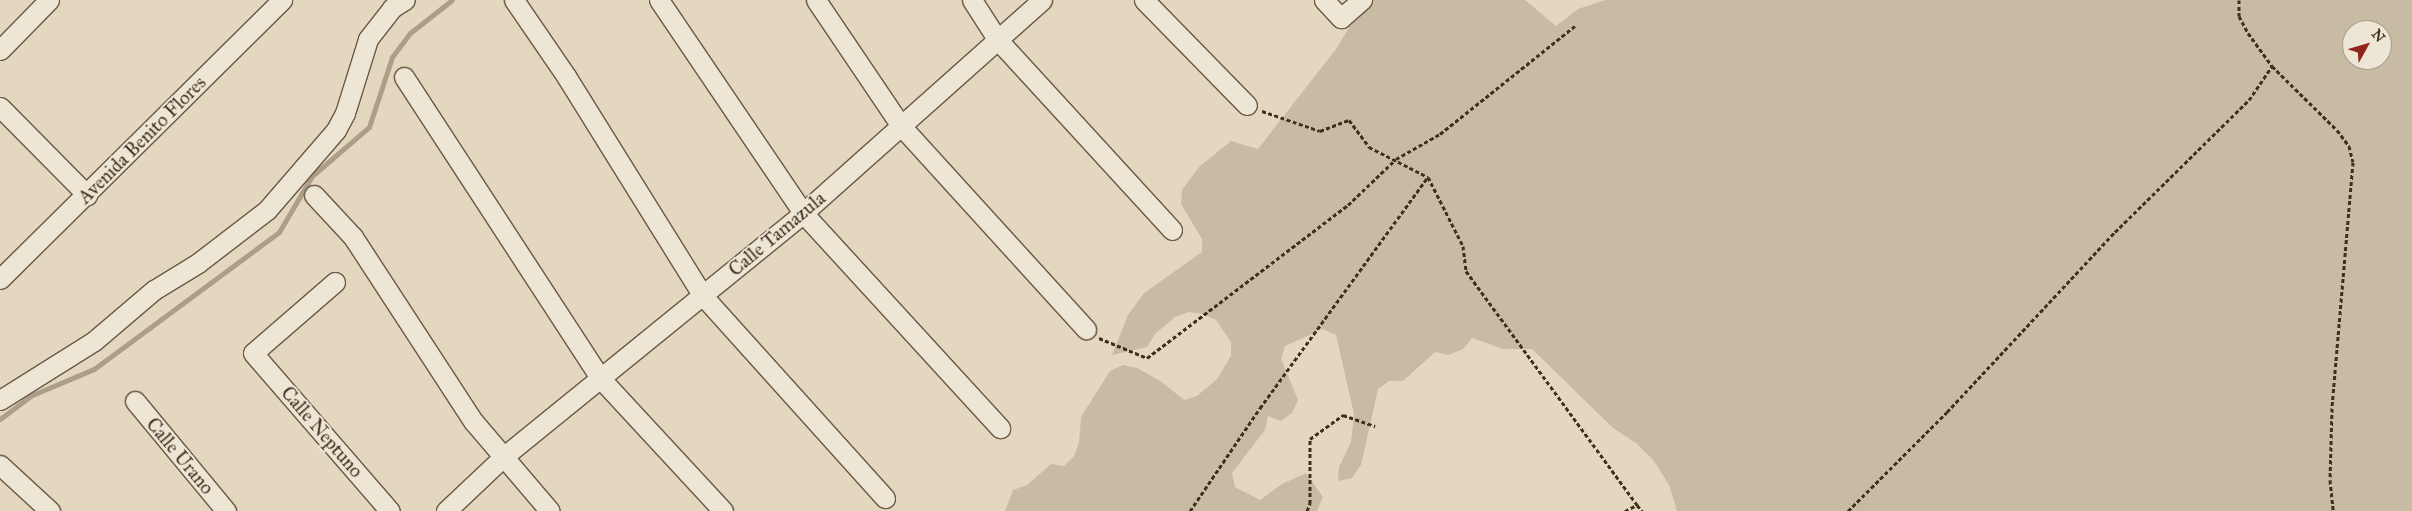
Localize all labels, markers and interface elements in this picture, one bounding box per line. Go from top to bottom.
north arrow [2342,20,2392,70]
text: N [2368,26,2389,46]
street label: Avenida Benito Flores [73,71,211,209]
street label: Calle Tamazula [724,187,830,281]
street label: Calle Neptuno [276,382,368,482]
street label: Calle Urano [141,413,219,499]

